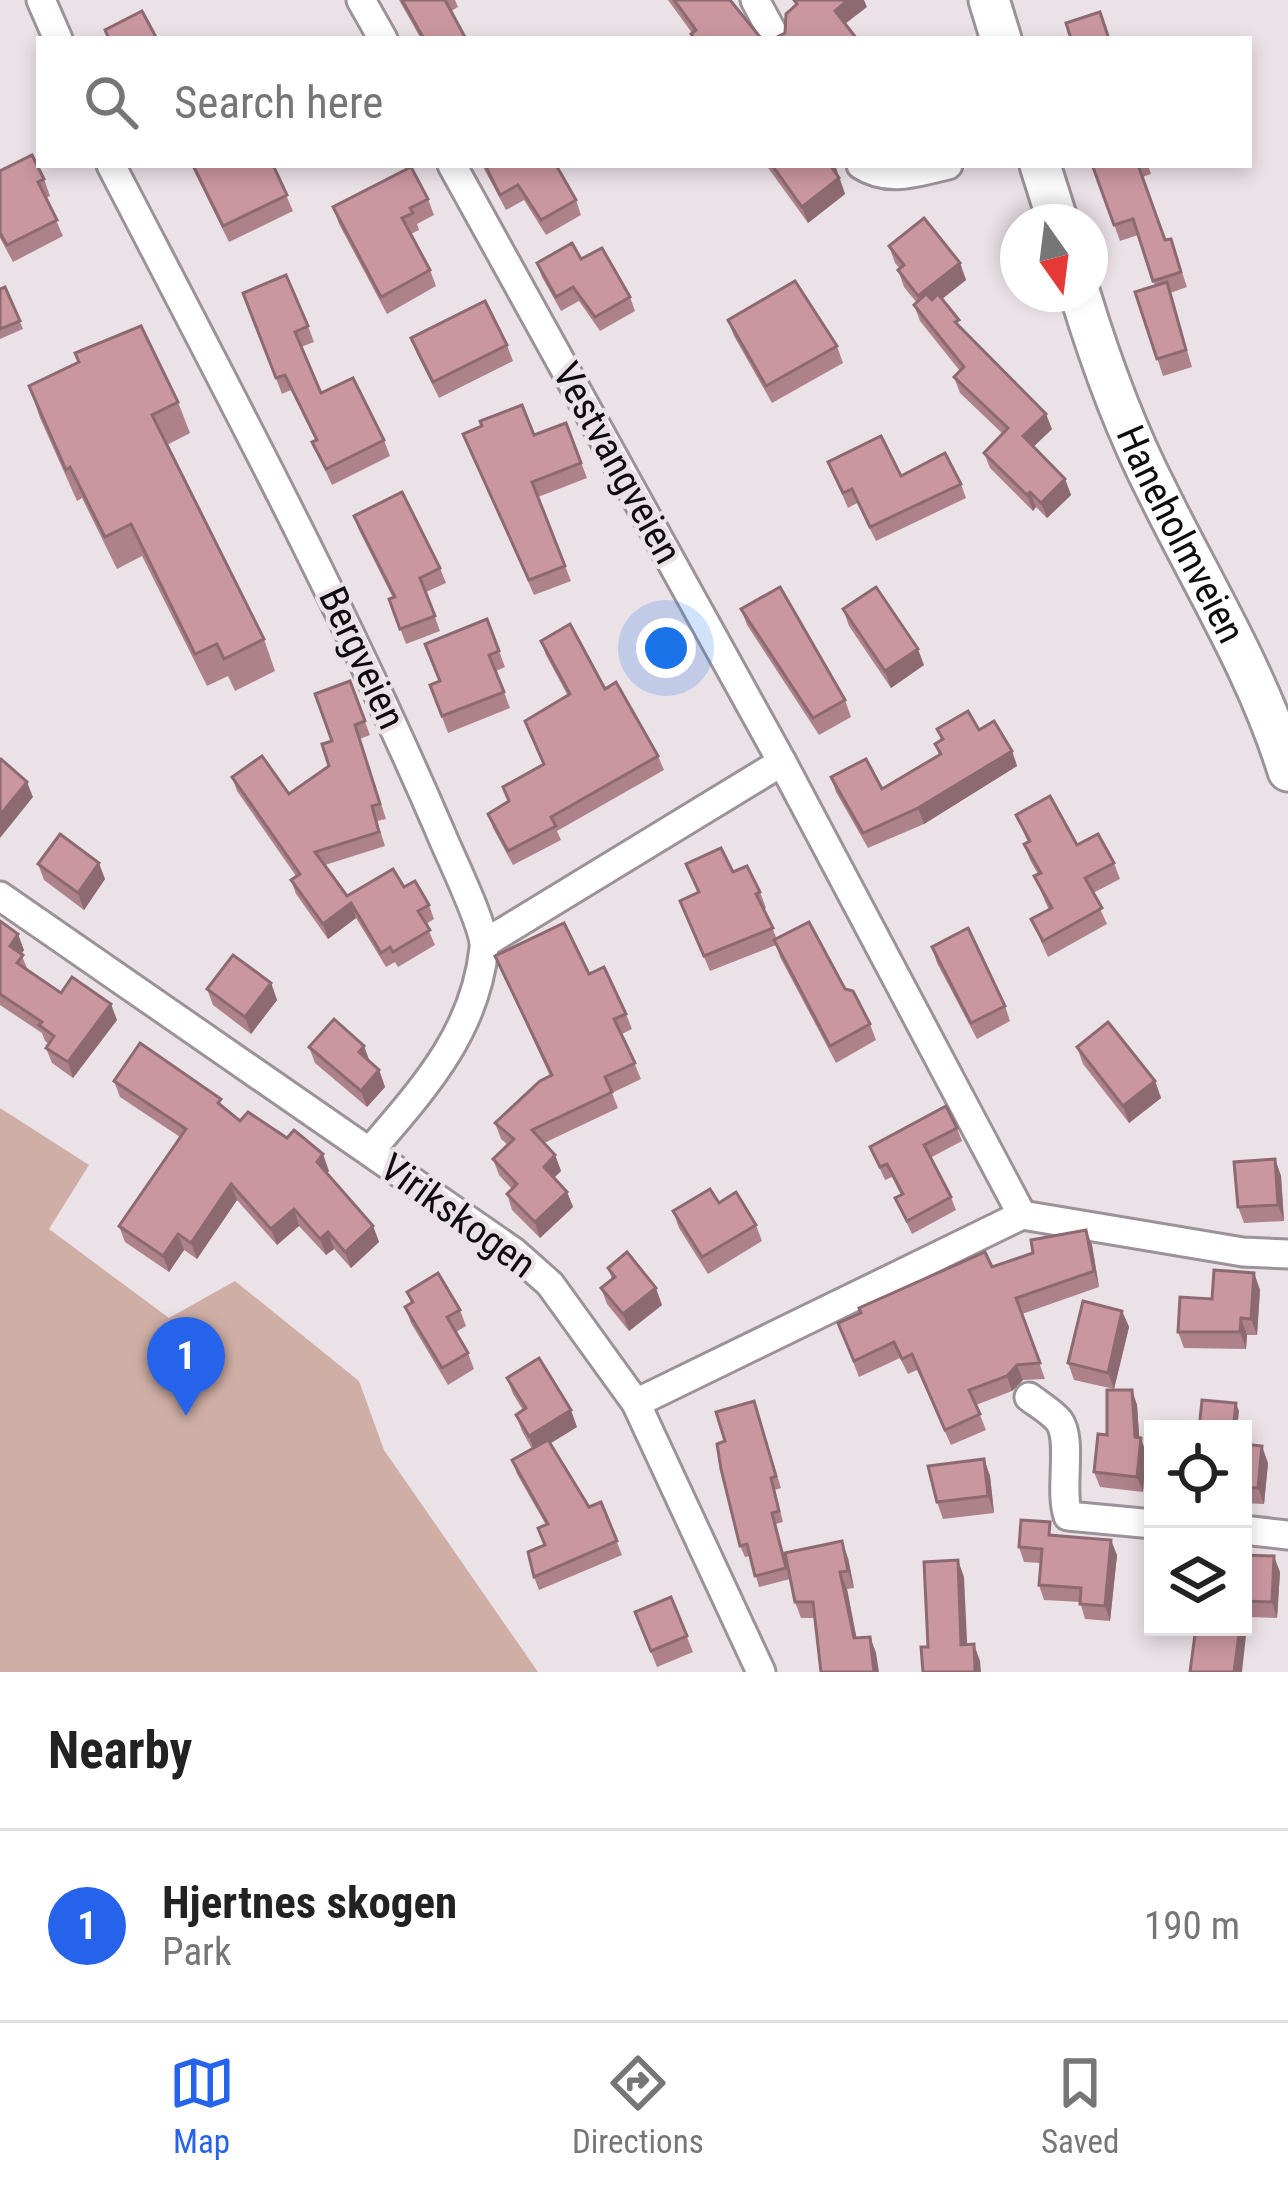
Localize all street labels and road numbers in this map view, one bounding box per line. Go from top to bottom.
street label: Vestvangveien [543,354,691,572]
street label: Haneholmveien [1106,419,1255,651]
street label: Bergveien [309,580,415,736]
street label: Virikskogen [371,1144,545,1288]

